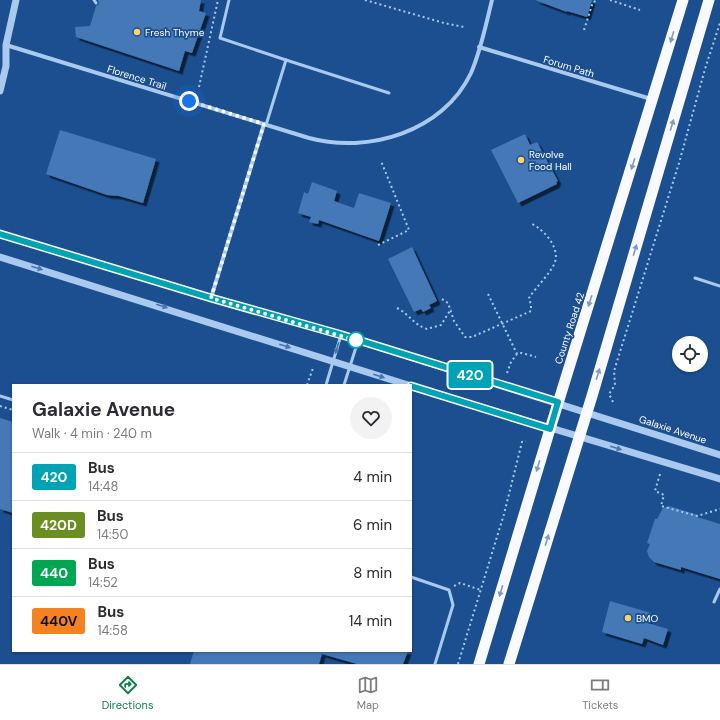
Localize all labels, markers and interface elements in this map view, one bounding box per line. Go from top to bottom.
place label: Fresh Thyme [145,26,205,39]
marker: Fresh Thyme [132,27,142,37]
one-way arrow [669,32,675,44]
street label: Forum Path [542,53,596,80]
street label: Florence Trail [106,62,168,93]
your location [179,91,199,111]
one-way arrow [669,119,675,131]
place label: Revolve Food Hall [529,148,572,173]
marker: Revolve Food Hall [516,155,526,165]
one-way arrow [630,158,636,170]
one-way arrow [632,244,638,256]
one-way arrow [32,265,44,271]
street label: County Road 42 [552,291,587,366]
one-way arrow [587,296,593,308]
one-way arrow [156,304,168,310]
unlabelled marker [347,331,365,349]
map controls [672,336,708,372]
button: locate [672,336,708,372]
one-way arrow [280,343,292,349]
one-way arrow [334,343,340,355]
line badge: 420 [447,362,493,388]
text: 420 [457,366,483,384]
one-way arrow [595,368,601,380]
one-way arrow [373,373,385,379]
text: Galaxie Avenue [32,397,175,422]
button: heart [350,397,392,439]
street label: Galaxie Avenue [637,412,709,447]
text: Walk · 4 min · 240 m [32,425,152,442]
one-way arrow [611,445,623,451]
text: Bus [88,458,115,478]
one-way arrow [535,461,541,473]
text: 4 min [353,467,392,487]
text: 420 [41,468,67,486]
text: 14:48 [88,478,118,495]
text: Bus [97,506,124,526]
text: 6 min [353,515,392,535]
text: 420D [40,516,77,534]
text: 14:50 [97,526,128,543]
one-way arrow [544,534,550,546]
text: Bus [88,554,115,574]
text: 8 min [353,563,392,583]
text: 440 [40,564,68,582]
text: 14:52 [88,574,118,591]
one-way arrow [498,585,504,597]
text: Bus [97,602,124,622]
text: 14 min [349,611,392,631]
text: 440V [40,612,77,630]
place label: BMO [636,612,658,625]
marker: BMO [623,613,633,623]
text: 14:58 [97,622,128,639]
tab: Directions [102,674,153,712]
tab: Map [357,674,379,712]
tab: Tickets [582,674,618,712]

